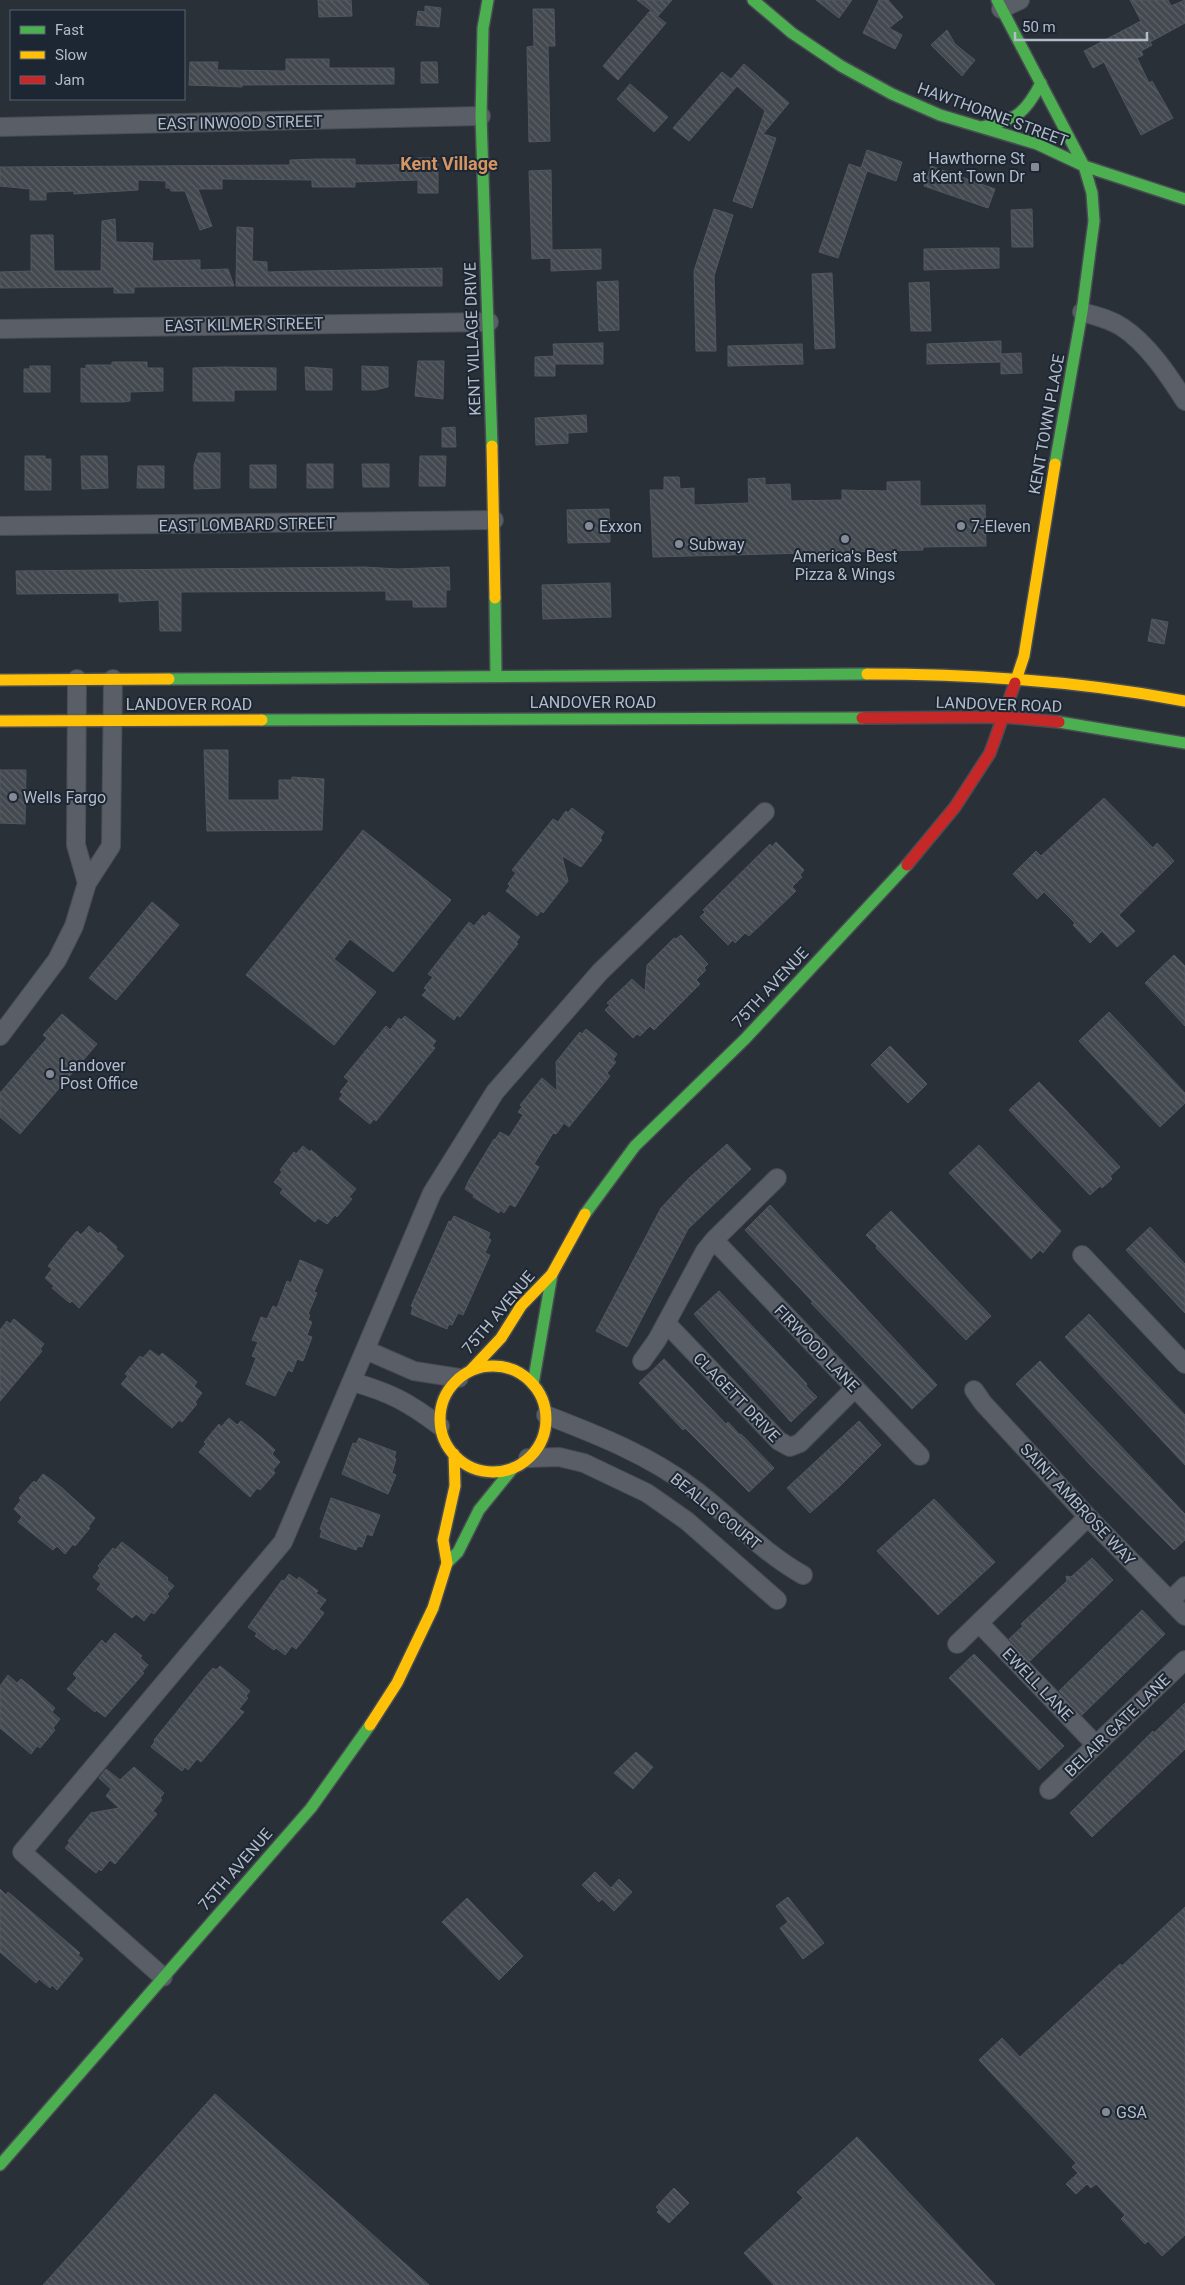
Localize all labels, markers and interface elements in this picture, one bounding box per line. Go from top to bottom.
legend [10,10,185,100]
scale bar [1015,10,1148,42]
text: 50 m [1022,18,1056,36]
text: Fast [55,21,84,39]
text: Slow [55,46,87,64]
text: Jam [55,71,85,89]
street label: HAWTHORNE STREET [915,78,1071,151]
street label: EAST INWOOD STREET [157,112,323,133]
place label: Hawthorne St at Kent Town Dr [912,149,1026,186]
district label: Kent Village [400,153,498,174]
marker: Hawthorne St at Kent Town Dr [1029,161,1041,173]
street label: KENT VILLAGE DRIVE [460,262,485,416]
street label: EAST KILMER STREET [164,314,324,335]
street label: KENT TOWN PLACE [1025,353,1068,496]
street label: EAST LOMBARD STREET [158,513,336,536]
place label: Exxon [599,517,642,536]
place label: 7-Eleven [971,517,1031,536]
marker: Exxon [583,520,595,532]
marker: 7-Eleven [955,520,967,532]
marker: America's Best Pizza & Wings [839,533,851,545]
place label: Subway [689,535,745,554]
marker: Subway [673,538,685,550]
place label: America's Best Pizza & Wings [792,547,898,584]
street label: LANDOVER ROAD [530,693,656,712]
street label: LANDOVER ROAD [935,693,1063,716]
street label: LANDOVER ROAD [126,695,252,714]
place label: Wells Fargo [23,788,106,807]
marker: Wells Fargo [7,791,19,803]
street label: 75TH AVENUE [728,943,812,1031]
place label: Landover Post Office [60,1056,138,1093]
marker: Landover Post Office [44,1068,56,1080]
street label: 75TH AVENUE [458,1267,539,1358]
street label: FIRWOOD LANE [770,1301,863,1396]
street label: CLAGETT DRIVE [689,1349,784,1446]
street label: SAINT AMBROSE WAY [1016,1439,1139,1569]
street label: BEALLS COURT [667,1469,765,1554]
street label: EWELL LANE [998,1644,1077,1725]
street label: BELAIR GATE LANE [1061,1670,1174,1781]
street label: 75TH AVENUE [194,1824,276,1914]
place label: GSA [1116,2103,1147,2122]
marker: GSA [1100,2106,1112,2118]

